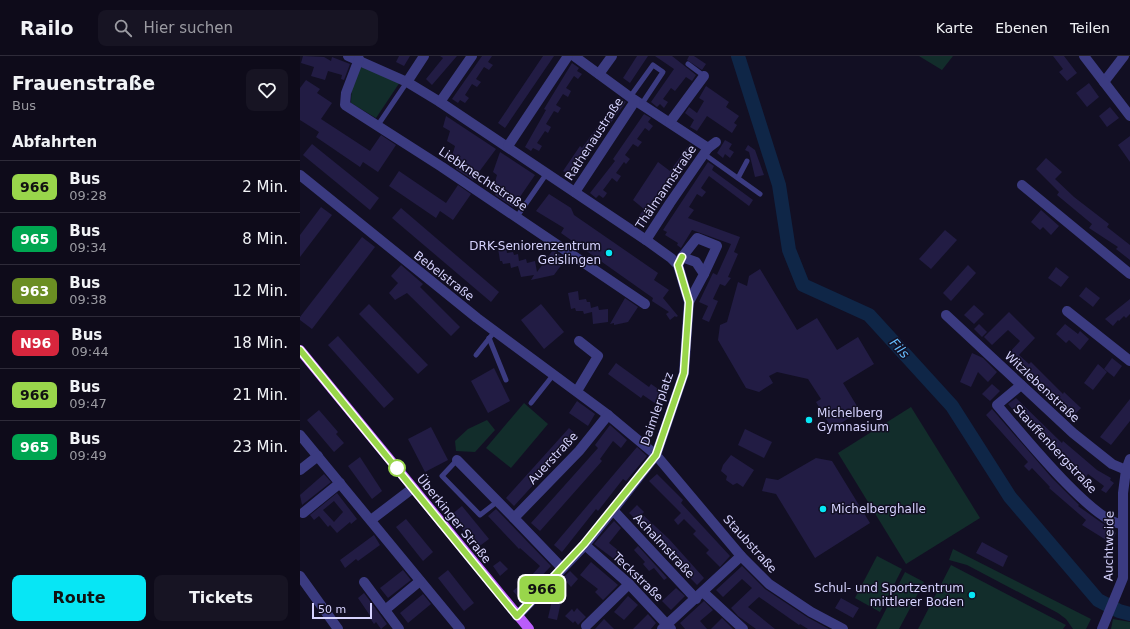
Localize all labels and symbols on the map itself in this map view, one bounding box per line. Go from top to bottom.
street label: Rathenaustraße [562,95,626,183]
street label: Thälmannstraße [632,142,699,232]
street label: Liebknechtstraße [436,144,530,214]
place label: DRK-Seniorenzentrum Geislingen [469,239,601,267]
street label: Bebelstraße [411,248,477,304]
marker: DRK-Seniorenzentrum Geislingen [604,248,614,258]
water label: Fils [887,335,913,361]
street label: Witzlebenstraße [1002,349,1082,425]
street label: Daimlerplatz [638,371,676,447]
street label: Stauffenbergstraße [1010,402,1100,496]
place label: Michelberg Gymnasium [817,406,889,434]
marker: Michelberg Gymnasium [804,415,814,425]
street label: Auerstraße [525,429,581,487]
unlabelled marker [388,459,406,477]
street label: Überkinger Straße [414,471,496,566]
place label: Michelberghalle [831,502,926,516]
marker: Michelberghalle [818,504,828,514]
street label: Achalmstraße [631,511,697,581]
street label: Auchtweide [1101,511,1117,581]
street label: Staubstraße [720,512,780,576]
street label: Teckstraße [609,549,666,604]
line badge: 966 [519,576,565,602]
place label: Schul- und Sportzentrum mittlerer Boden [814,581,964,609]
marker: Schul- und Sportzentrum mittlerer Boden [967,590,977,600]
scale bar [312,601,372,620]

